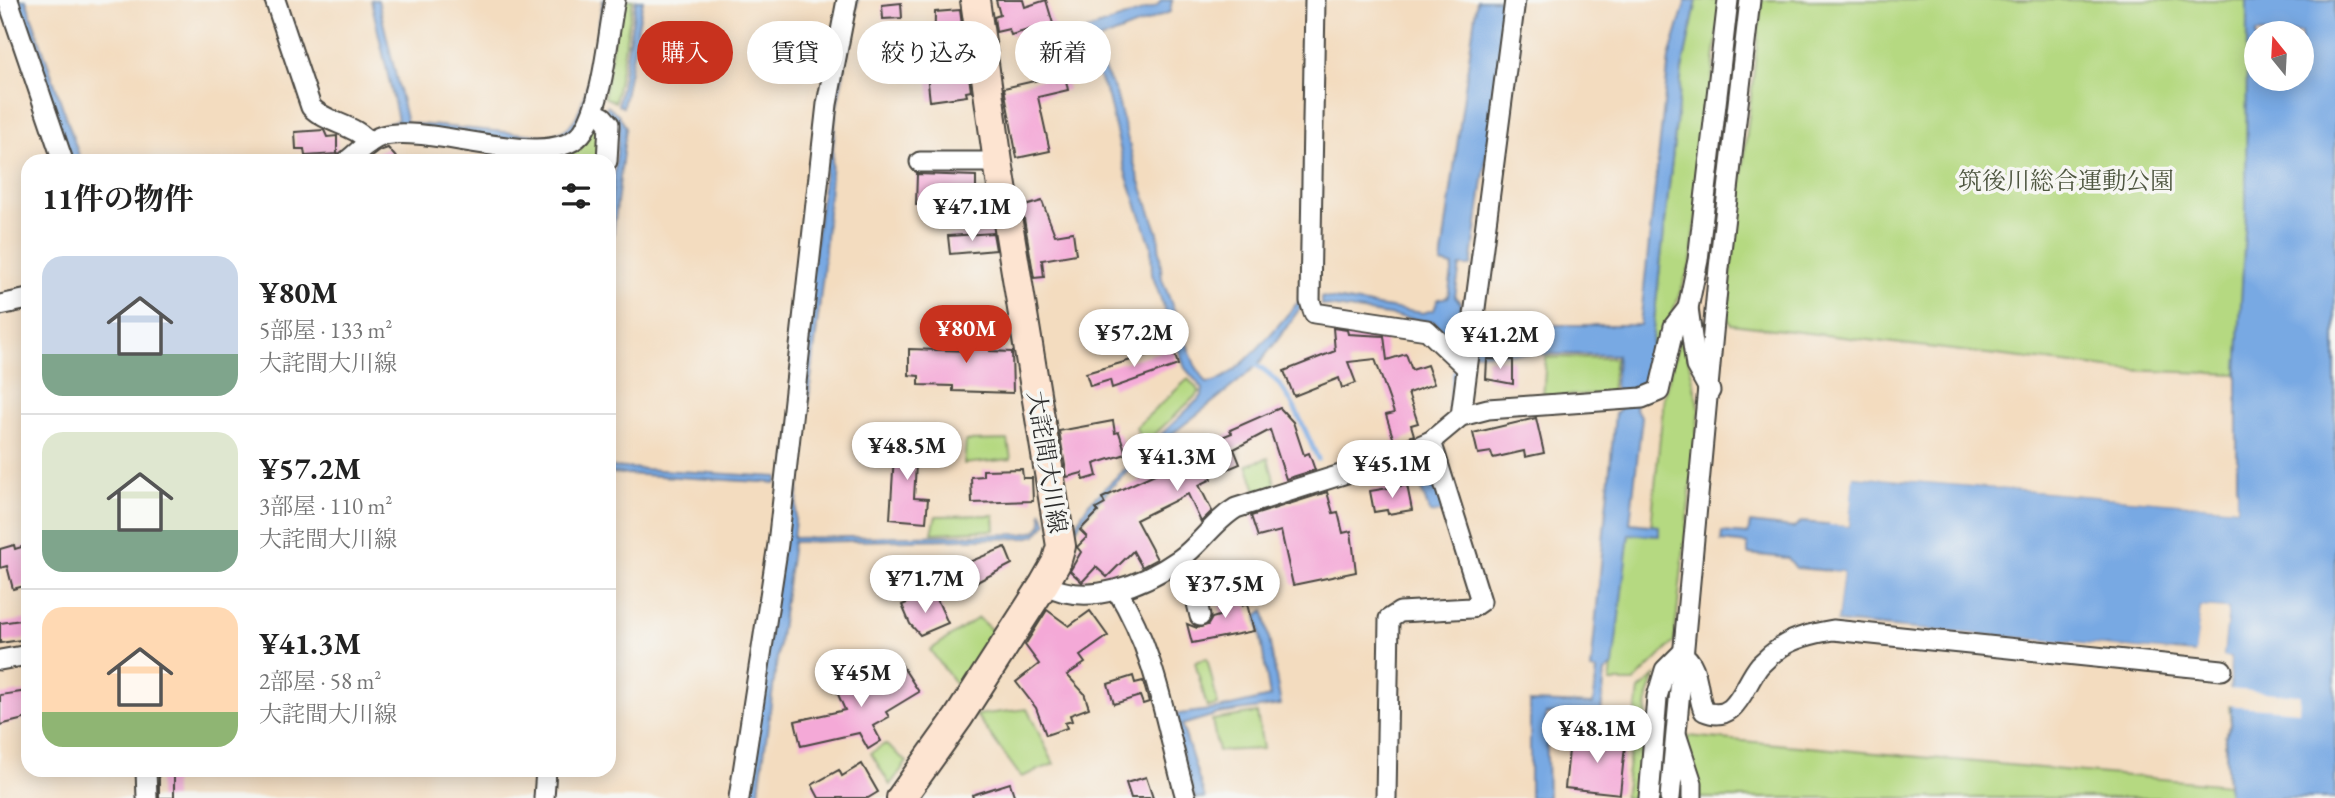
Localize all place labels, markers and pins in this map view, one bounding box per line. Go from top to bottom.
pin: ¥47.1M [915,184,1029,243]
pin: ¥80M [925,306,1007,365]
pin: ¥57.2M [1077,310,1191,369]
pin: ¥41.2M [1443,312,1557,371]
pin: ¥48.5M [850,422,964,482]
pin: ¥41.3M [1120,434,1234,493]
pin: ¥45.1M [1335,440,1449,500]
pin: ¥71.7M [868,556,982,615]
pin: ¥37.5M [1168,560,1282,620]
pin: ¥45M [820,650,902,709]
pin: ¥48.1M [1540,706,1654,765]

